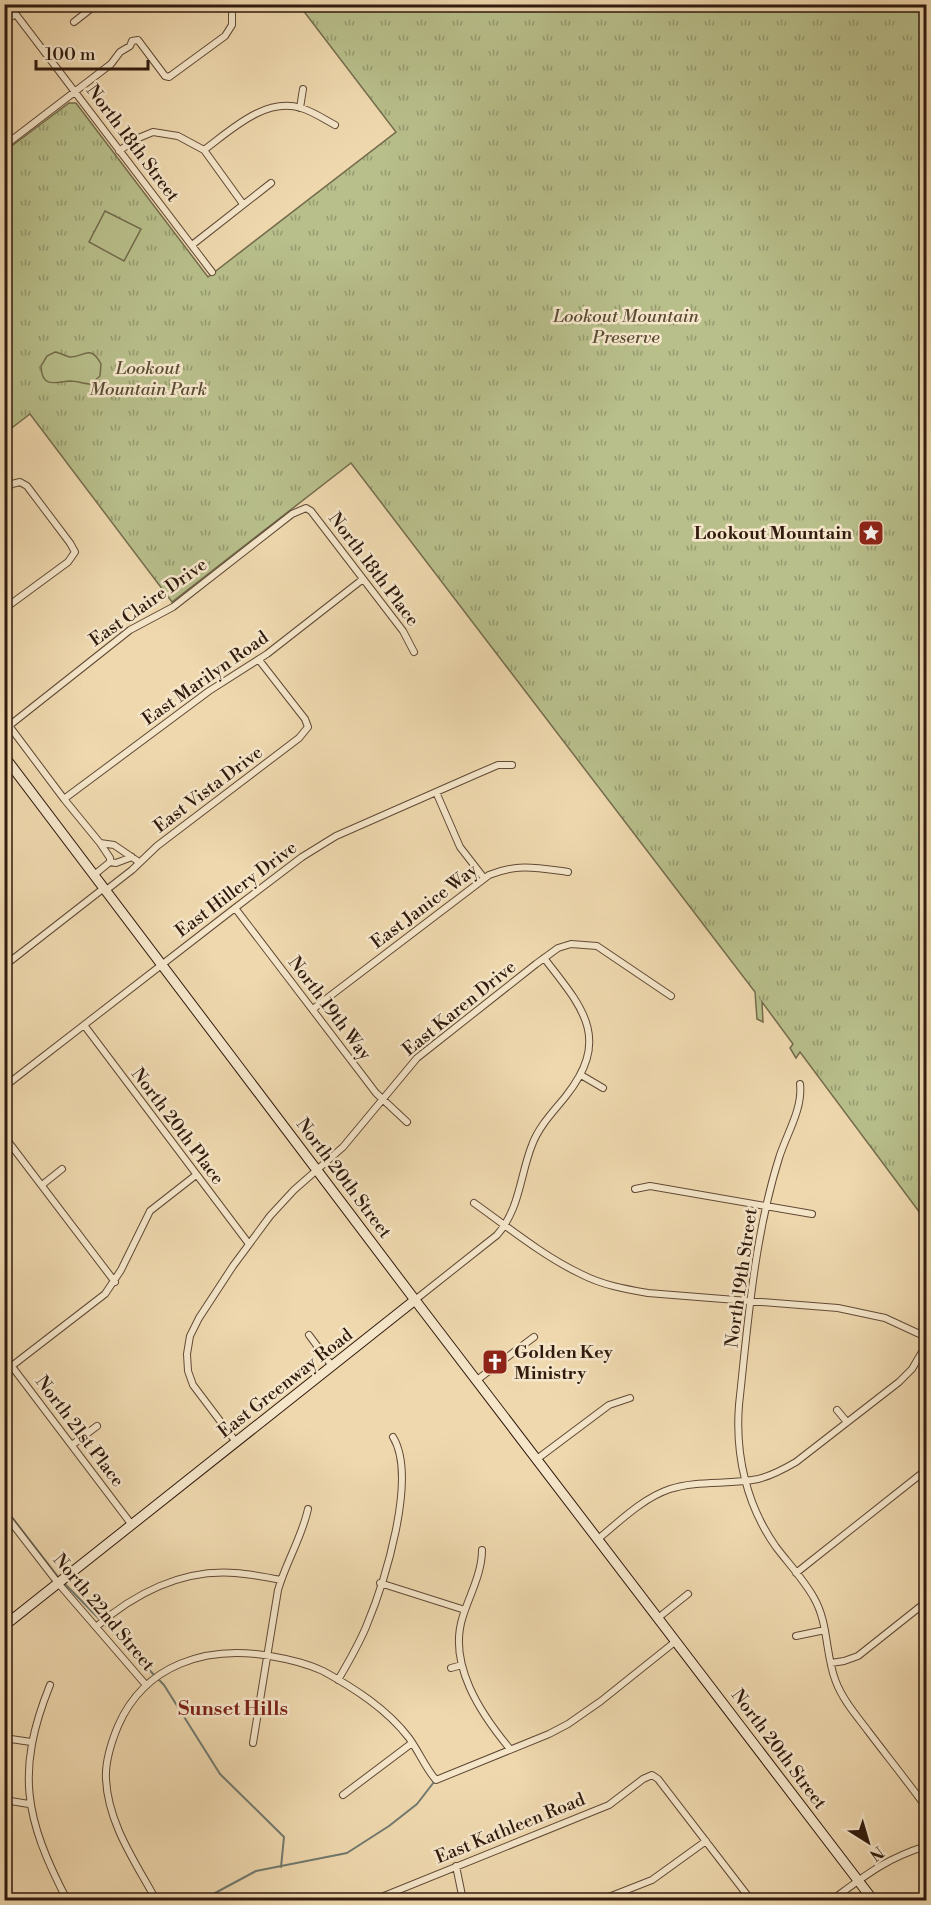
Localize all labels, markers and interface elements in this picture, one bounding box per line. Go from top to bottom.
scale bar [36,33,148,71]
text: 100 m [45,43,96,66]
street label: North 18th Street [81,80,185,207]
park label: Lookout Mountain Preserve [552,305,700,349]
park label: Lookout Mountain Park [89,357,207,401]
street label: North 18th Place [323,508,424,631]
place icon: Lookout Mountain [856,518,886,548]
place label: Lookout Mountain [694,522,852,545]
street label: East Claire Drive [85,553,212,652]
street label: East Marilyn Road [138,626,274,731]
street label: East Vista Drive [149,741,267,838]
street label: East Hillery Drive [171,836,302,943]
street label: East Janice Way [366,859,482,954]
street label: North 19th Way [283,952,376,1065]
street label: East Karen Drive [398,956,521,1061]
street label: North 20th Place [126,1063,229,1189]
street label: North 20th Street [291,1114,397,1244]
street label: North 19th Street [720,1206,763,1349]
street label: East Greenway Road [213,1323,358,1443]
place label: Golden Key Ministry [514,1341,614,1385]
church icon: Golden Key Ministry [480,1347,510,1377]
street label: North 21st Place [30,1371,129,1492]
street label: North 22nd Street [48,1549,160,1676]
street label: North 20th Street [726,1685,832,1815]
district label: Sunset Hills [178,1697,288,1722]
street label: East Kathleen Road [432,1788,589,1869]
north arrow [838,1812,898,1872]
text: N [865,1841,887,1865]

